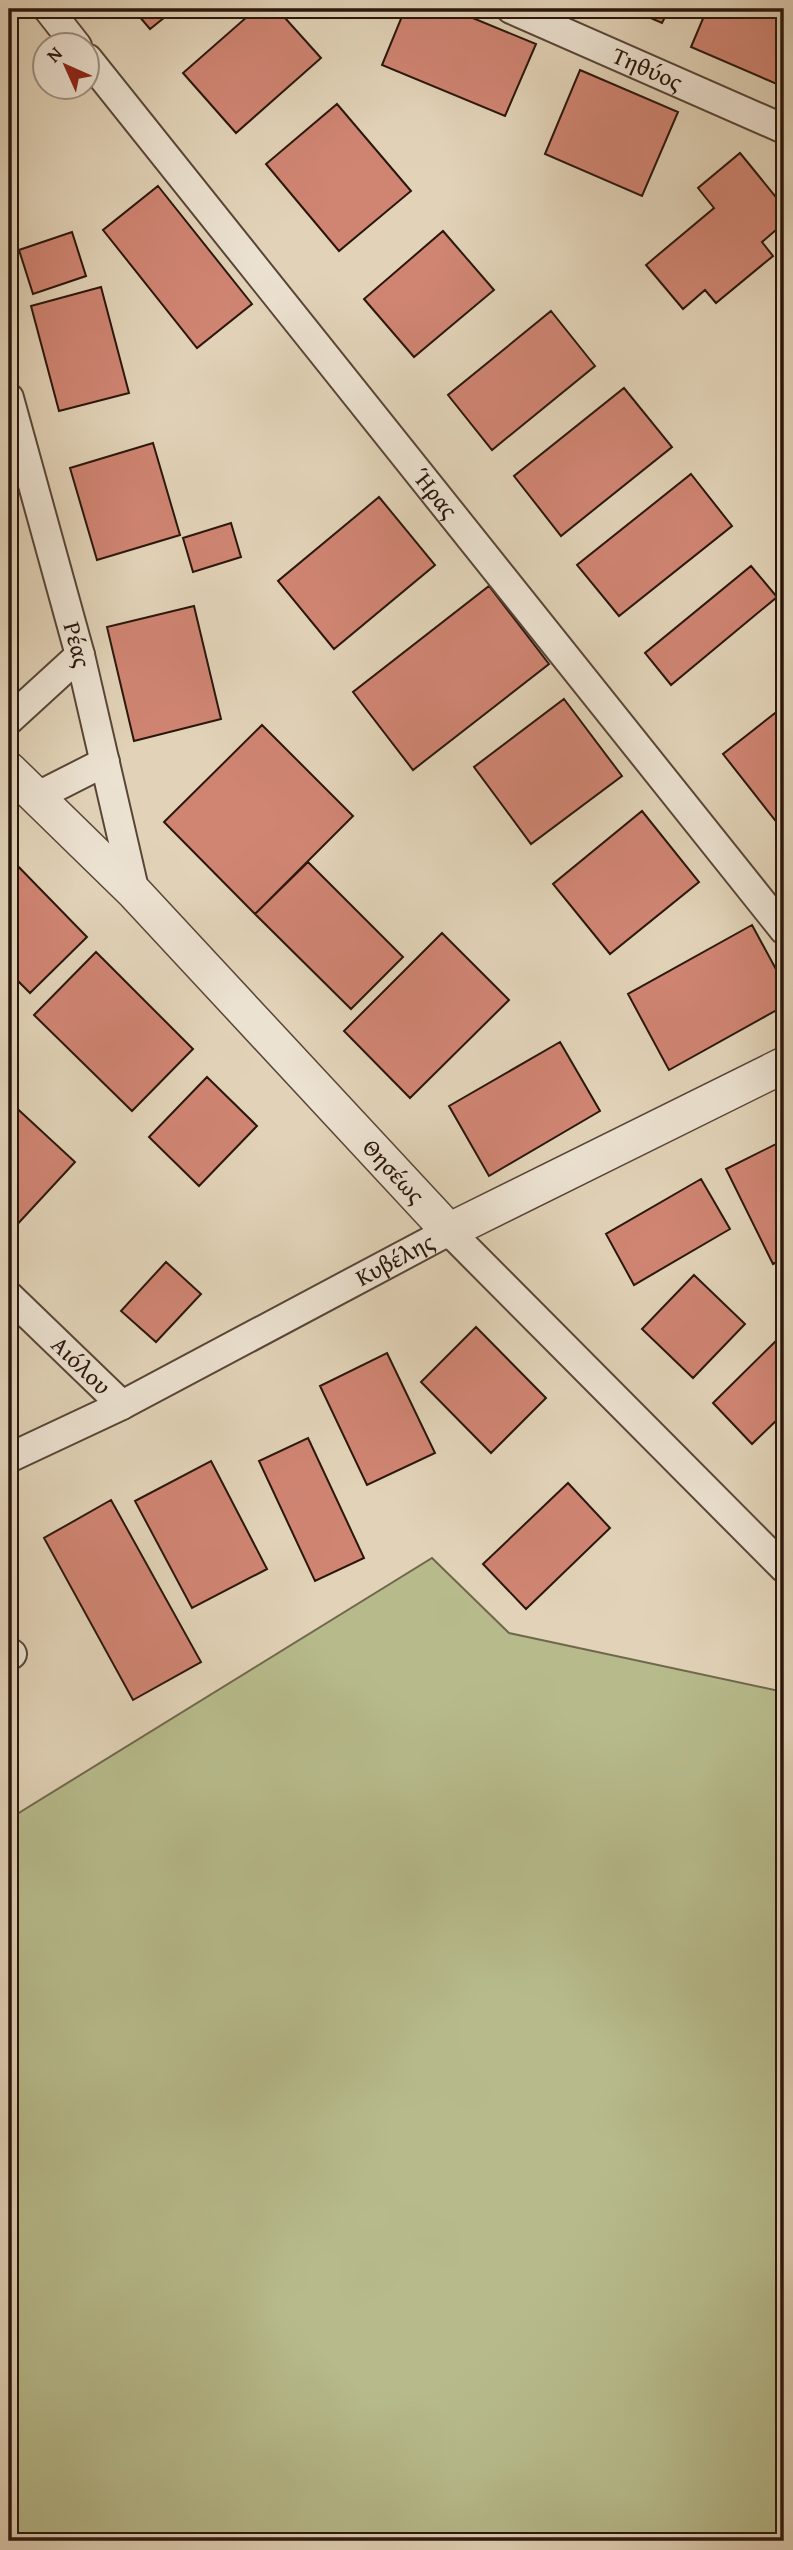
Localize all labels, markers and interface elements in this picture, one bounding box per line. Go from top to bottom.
north arrow [32,32,102,102]
street label: Τηθύος [607,38,688,99]
text: N [40,39,69,68]
street label: Ήρας [404,460,467,526]
street label: Ρέας [55,618,100,671]
street label: Θησέως [355,1131,433,1211]
street label: Κυβέλης [349,1224,440,1295]
street label: Αιόλου [43,1328,119,1403]

